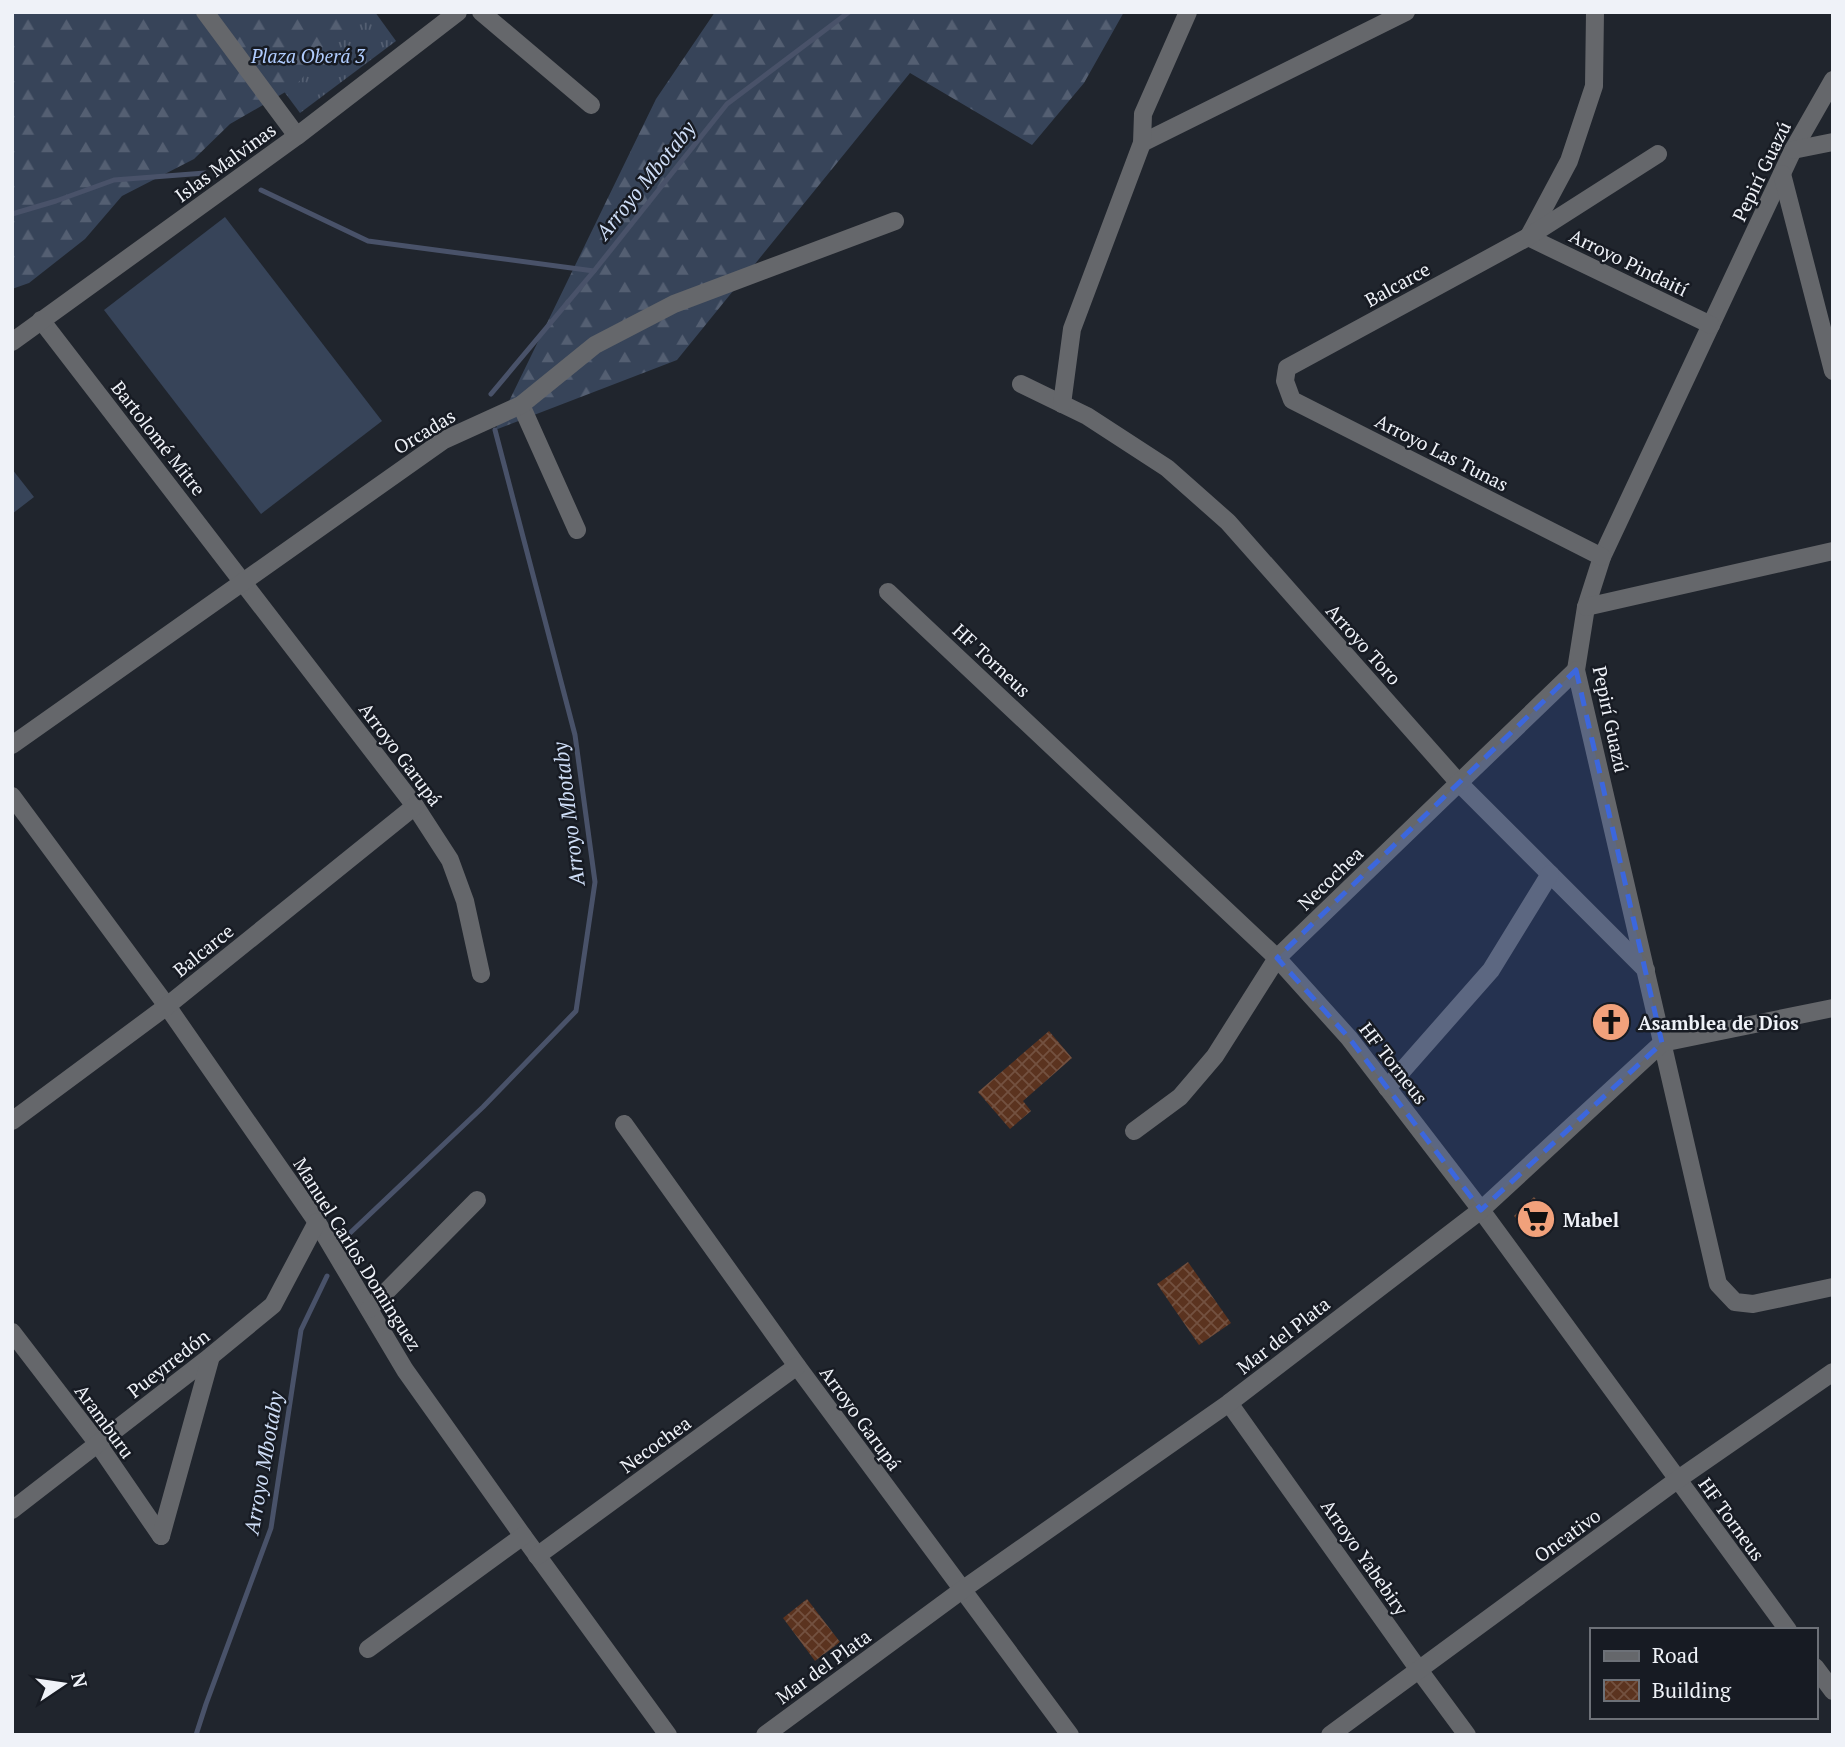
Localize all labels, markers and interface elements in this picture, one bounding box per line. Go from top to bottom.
park label: Plaza Oberá 3 [250,43,366,68]
water label: Arroyo Mbotaby [587,115,702,246]
street label: Islas Malvinas [169,117,281,207]
street label: Pepirí Guazú [1726,117,1796,225]
street label: Arroyo Pindaití [1566,222,1693,302]
street label: Balcarce [1360,256,1434,312]
street label: Bartolomé Mitre [106,376,212,500]
street label: Orcadas [388,403,460,459]
street label: Arroyo Las Tunas [1371,408,1513,496]
street label: Arroyo Toro [1321,598,1407,690]
street label: HF Torneus [948,618,1036,702]
street label: Pepirí Guazú [1588,663,1634,775]
street label: Arroyo Garupá [354,697,448,811]
water label: Arroyo Mbotaby [545,740,591,889]
street label: Necochea [1292,840,1368,915]
street label: Balcarce [168,918,238,982]
church icon: Asamblea de Dios [1590,1001,1632,1043]
place label: Asamblea de Dios [1638,1010,1799,1035]
street label: HF Torneus [1354,1017,1434,1109]
street label: Manuel Carlos Dominguez [288,1153,428,1355]
supermarket icon: Mabel [1515,1198,1557,1240]
place label: Mabel [1563,1207,1619,1232]
street label: Mar del Plata [1231,1291,1335,1379]
street label: Pueyrredón [122,1323,214,1403]
street label: Arroyo Garupá [815,1361,908,1476]
street label: Aramburu [70,1379,140,1463]
water label: Arroyo Mbotaby [236,1389,289,1539]
street label: Necochea [615,1410,696,1478]
street label: HF Torneus [1693,1472,1771,1566]
street label: Arroyo Yabebiry [1316,1494,1414,1620]
street label: Oncativo [1529,1502,1605,1568]
street label: Mar del Plata [770,1623,876,1709]
legend [1590,1628,1817,1719]
text: Road [1652,1641,1699,1669]
north arrow [28,1649,98,1719]
text: N [66,1670,94,1690]
text: Building [1652,1676,1732,1704]

